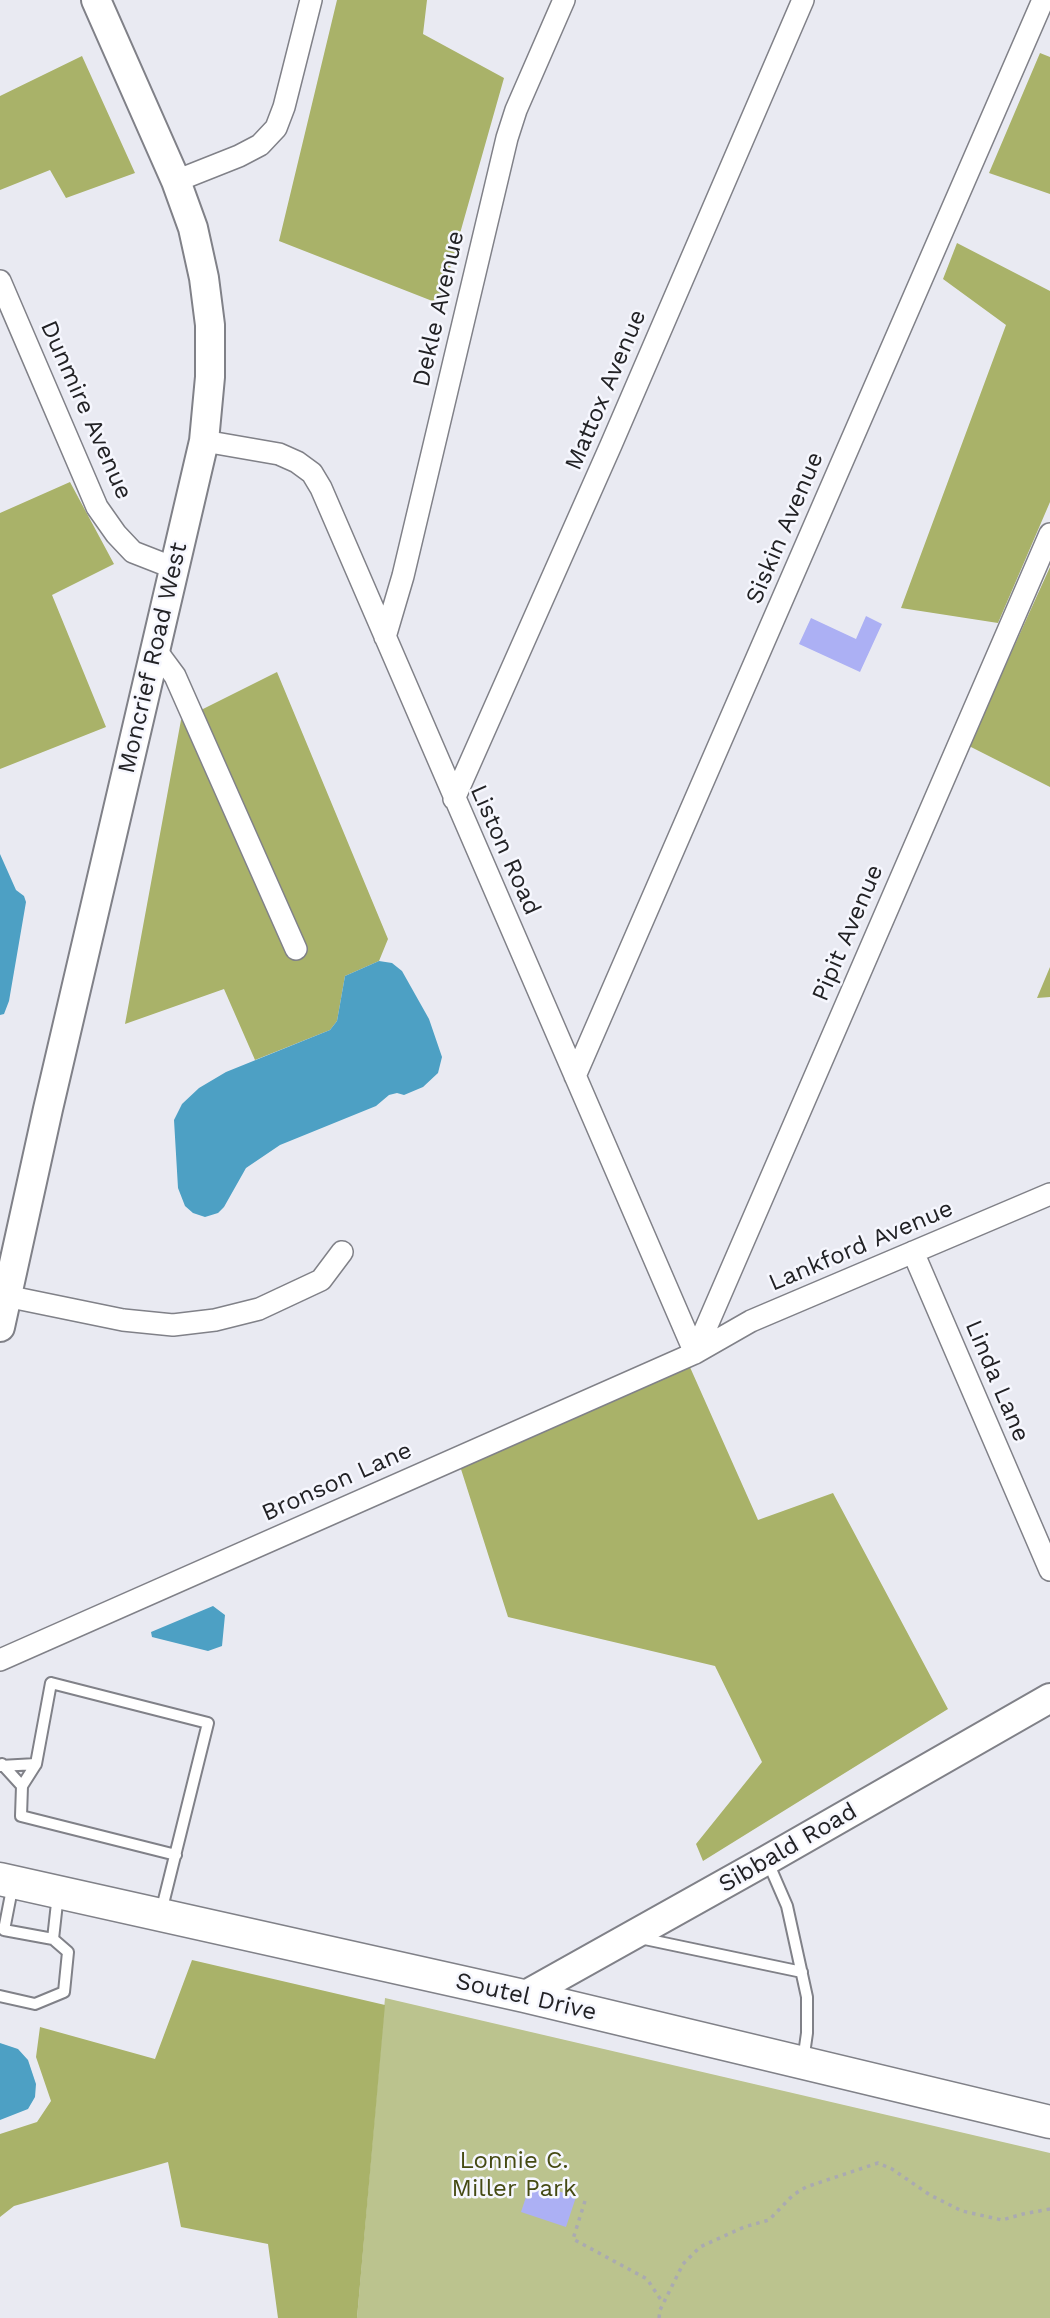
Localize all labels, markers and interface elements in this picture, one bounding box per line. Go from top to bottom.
street label: Dekle Avenue [407,228,471,390]
street label: Mattox Avenue [559,305,653,475]
street label: Dunmire Avenue [34,316,138,504]
street label: Siskin Avenue [740,448,830,608]
street label: Moncrief Road West [112,540,194,776]
street label: Liston Road [463,780,547,920]
street label: Pipit Avenue [806,860,890,1006]
street label: Lankford Avenue [765,1194,957,1298]
street label: Linda Lane [959,1316,1035,1446]
street label: Bronson Lane [258,1436,416,1528]
street label: Sibbald Road [714,1797,862,1899]
street label: Soutel Drive [453,1967,599,2027]
park label: Lonnie C. Miller Park [451,2147,577,2203]

